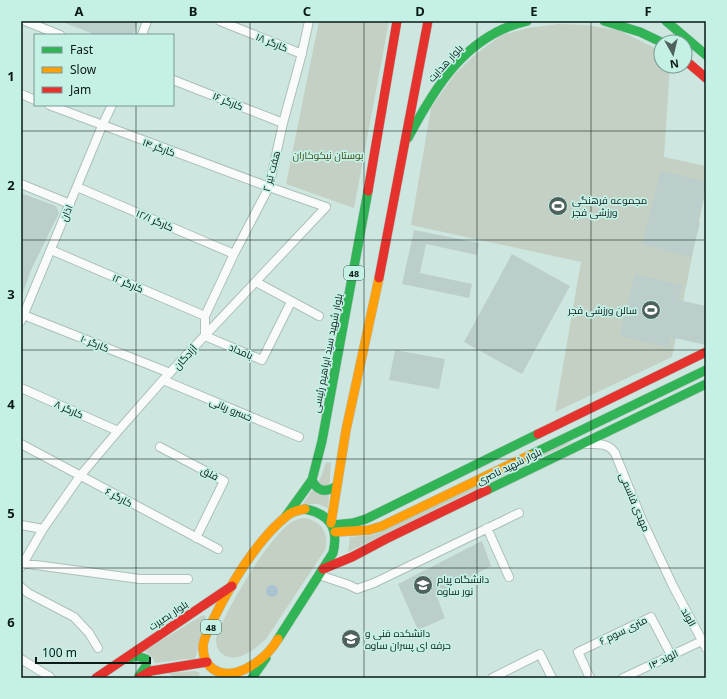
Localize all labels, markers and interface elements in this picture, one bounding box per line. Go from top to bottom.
text: A [75,2,84,20]
text: B [189,2,197,20]
text: C [303,2,311,20]
text: D [415,2,425,20]
text: E [530,2,538,20]
text: F [644,2,652,20]
street label: کارگر ۱۸ [254,29,290,55]
legend [34,34,174,106]
north arrow [653,34,693,74]
text: Fast [70,41,94,58]
street label: بلوار هدایت [424,41,466,85]
text: N [669,56,680,72]
text: Slow [70,61,97,78]
text: 1 [7,67,15,85]
text: Jam [69,81,91,98]
street label: کارگر ۱۶ [211,89,245,113]
street label: کارگر ۱۴ [141,135,177,159]
park label: بوستان نیکوکاران [292,148,364,162]
street label: هفت تیر ۲ [259,149,283,193]
text: 2 [7,176,15,194]
place label: مجموعه فرهنگی ورزشی فجر [571,193,647,219]
sports icon: مجموعه فرهنگی ورزشی فجر [547,195,569,217]
street label: اذان [56,202,76,224]
street label: کارگر ۱۲/۱ [134,206,176,234]
road number: 48 [344,266,364,280]
street label: کارگر ۱۲ [110,270,146,296]
text: 3 [7,285,15,303]
street label: بلوار شهید سید ابراهیم رئیسی [309,292,346,414]
sports icon: سالن ورزشی فجر [640,299,662,321]
place label: سالن ورزشی فجر [567,303,637,317]
street label: کارگر ۱۰ [79,331,111,355]
street label: بامداد [227,340,255,362]
street label: آزادگان [170,341,200,372]
street label: خسرو ربانی [208,394,254,424]
text: 4 [7,395,15,413]
street label: کارگر ۸ [52,396,86,422]
street label: بلوار شهید ناصری [474,444,544,488]
street label: فلق [199,463,221,483]
street label: مهدی قاسمی [616,470,654,534]
street label: کارگر ۶ [103,484,135,510]
text: 5 [7,504,15,522]
place label: دانشگاه پیام نور ساوه [437,572,489,598]
school or university icon: دانشگاه پیام نور ساوه [412,574,434,596]
street label: بلوار بصیرت [146,597,190,633]
street label: الوند [678,605,700,629]
street label: ۶ متری سوم [597,612,650,649]
text: 6 [7,613,15,631]
road number: 48 [201,620,221,634]
place label: دانشکده فنی و حرفه ای پسران ساوه [365,626,451,652]
school or university icon: دانشکده فنی و حرفه ای پسران ساوه [340,628,362,650]
scale bar [36,639,150,665]
text: 100 m [42,644,77,661]
street label: الوند ۱۴ [646,646,680,672]

